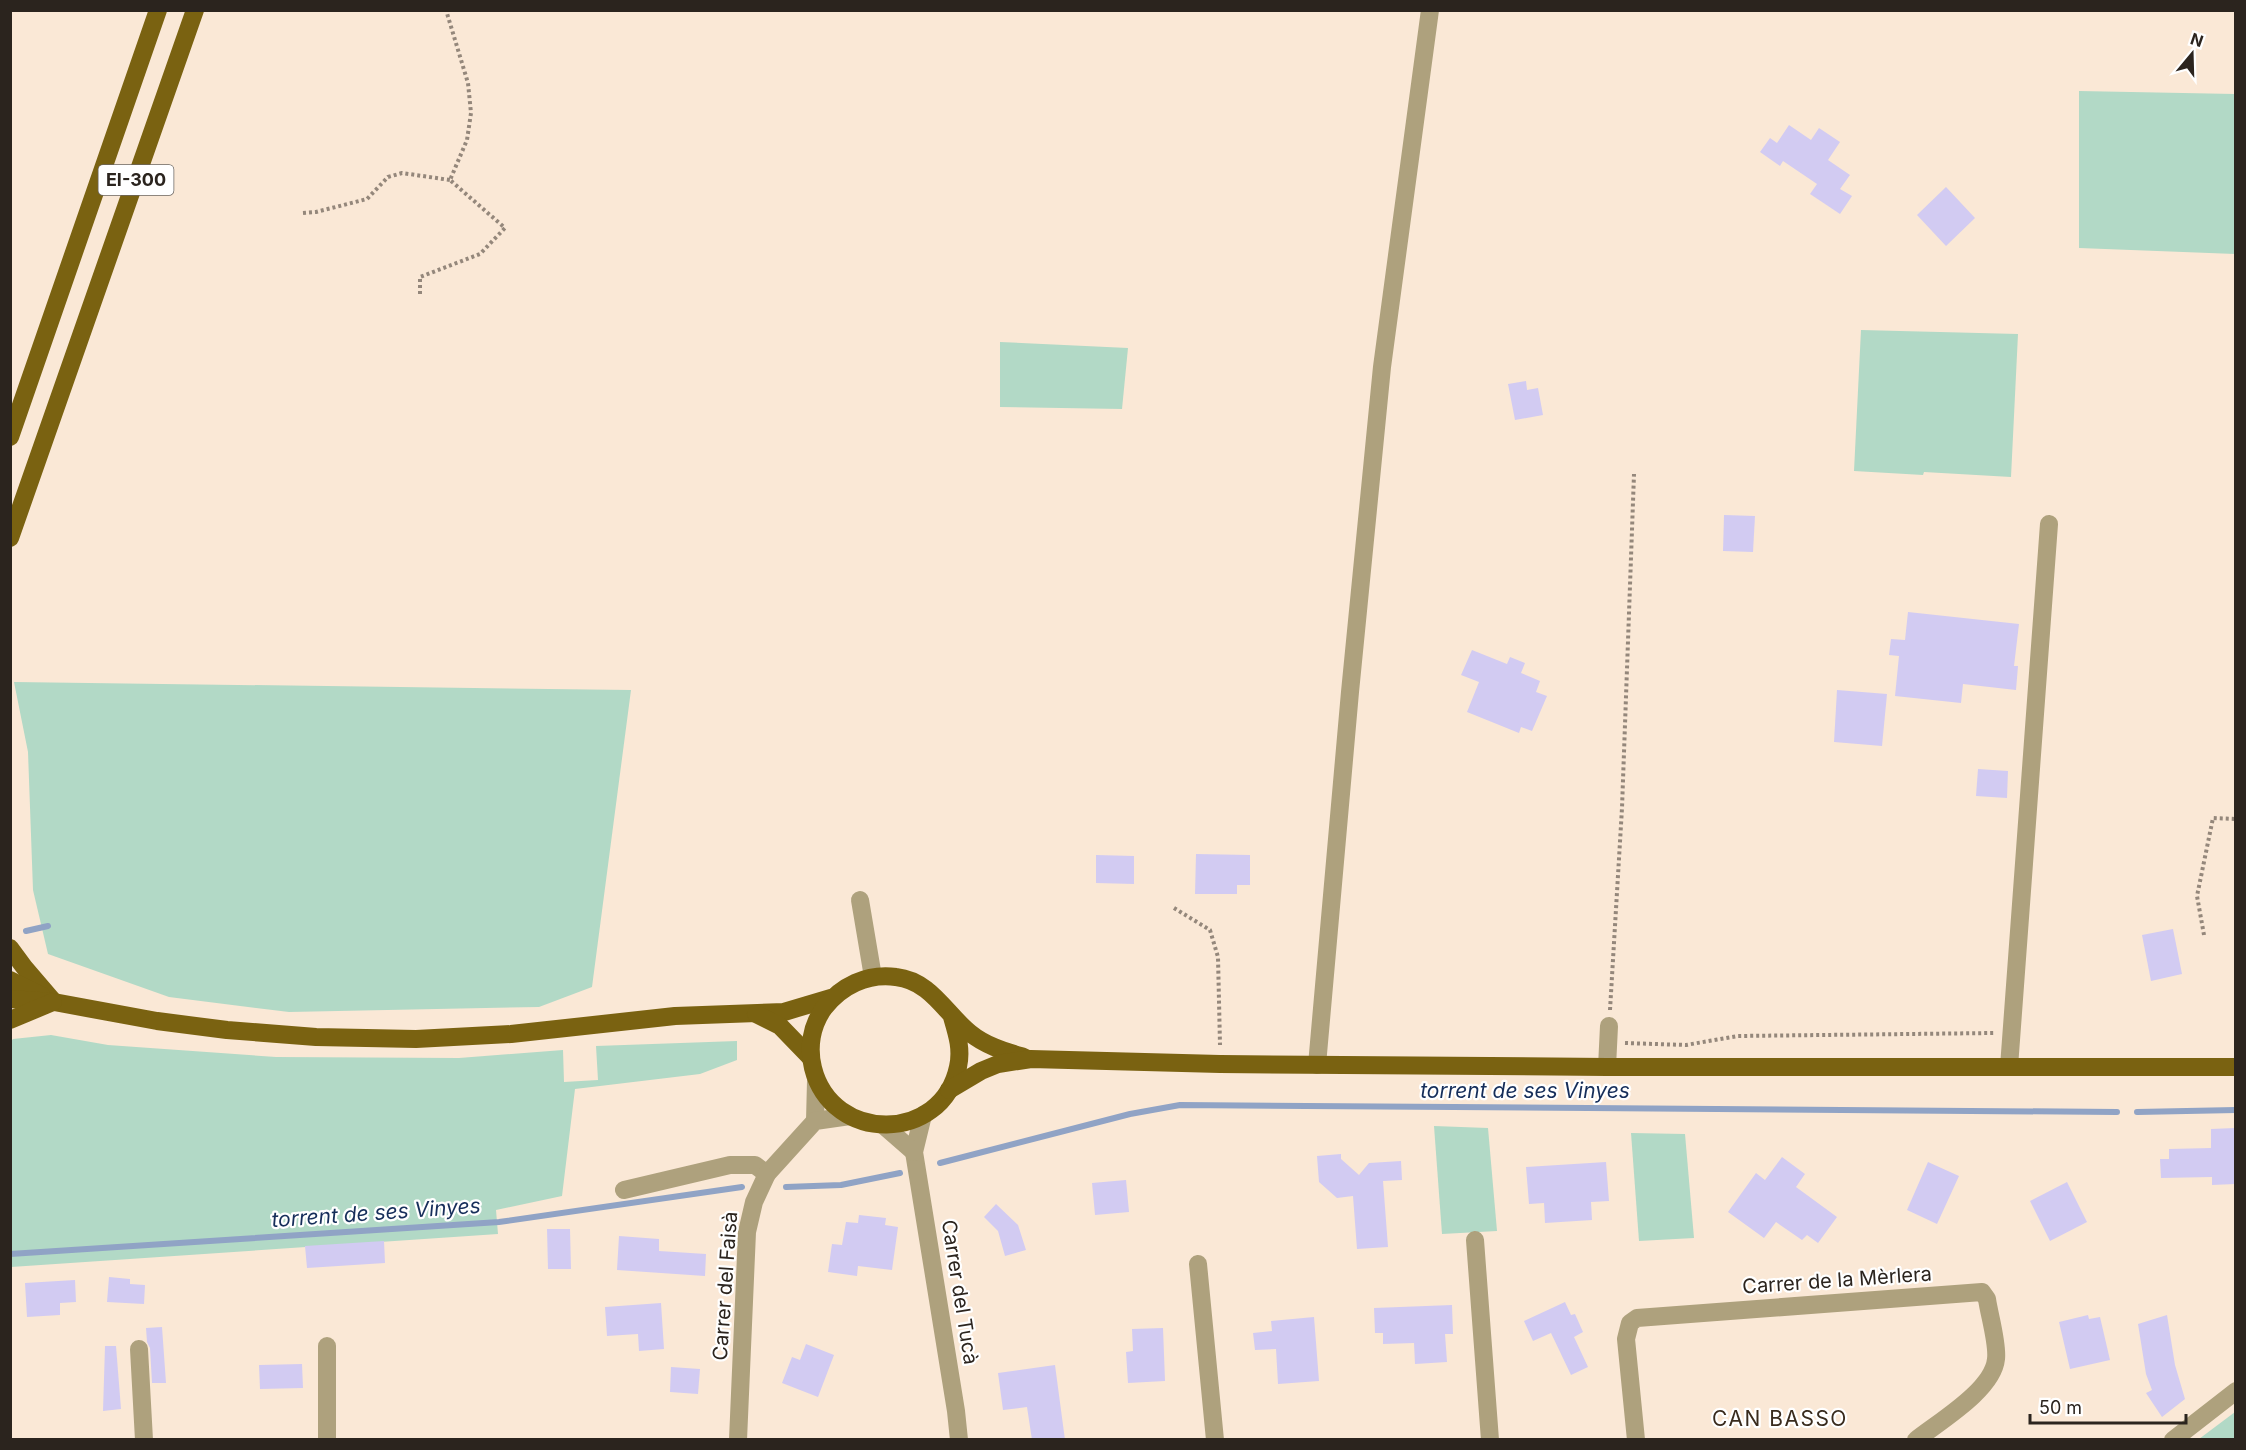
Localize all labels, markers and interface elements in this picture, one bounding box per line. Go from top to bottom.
north arrow [2162,24,2222,84]
text: N [2188,28,2206,51]
road number: EI-300 [98,165,174,195]
water label: torrent de ses Vinyes [1420,1078,1630,1103]
water label: torrent de ses Vinyes [271,1193,481,1232]
street label: Carrer del Faisà [708,1211,742,1361]
street label: Carrer del Tucà [937,1218,983,1366]
street label: Carrer de la Mèrlera [1742,1261,1932,1299]
scale bar [2030,1387,2186,1425]
text: 50 m [2039,1397,2082,1418]
district label: CAN BASSO [1712,1406,1848,1431]

